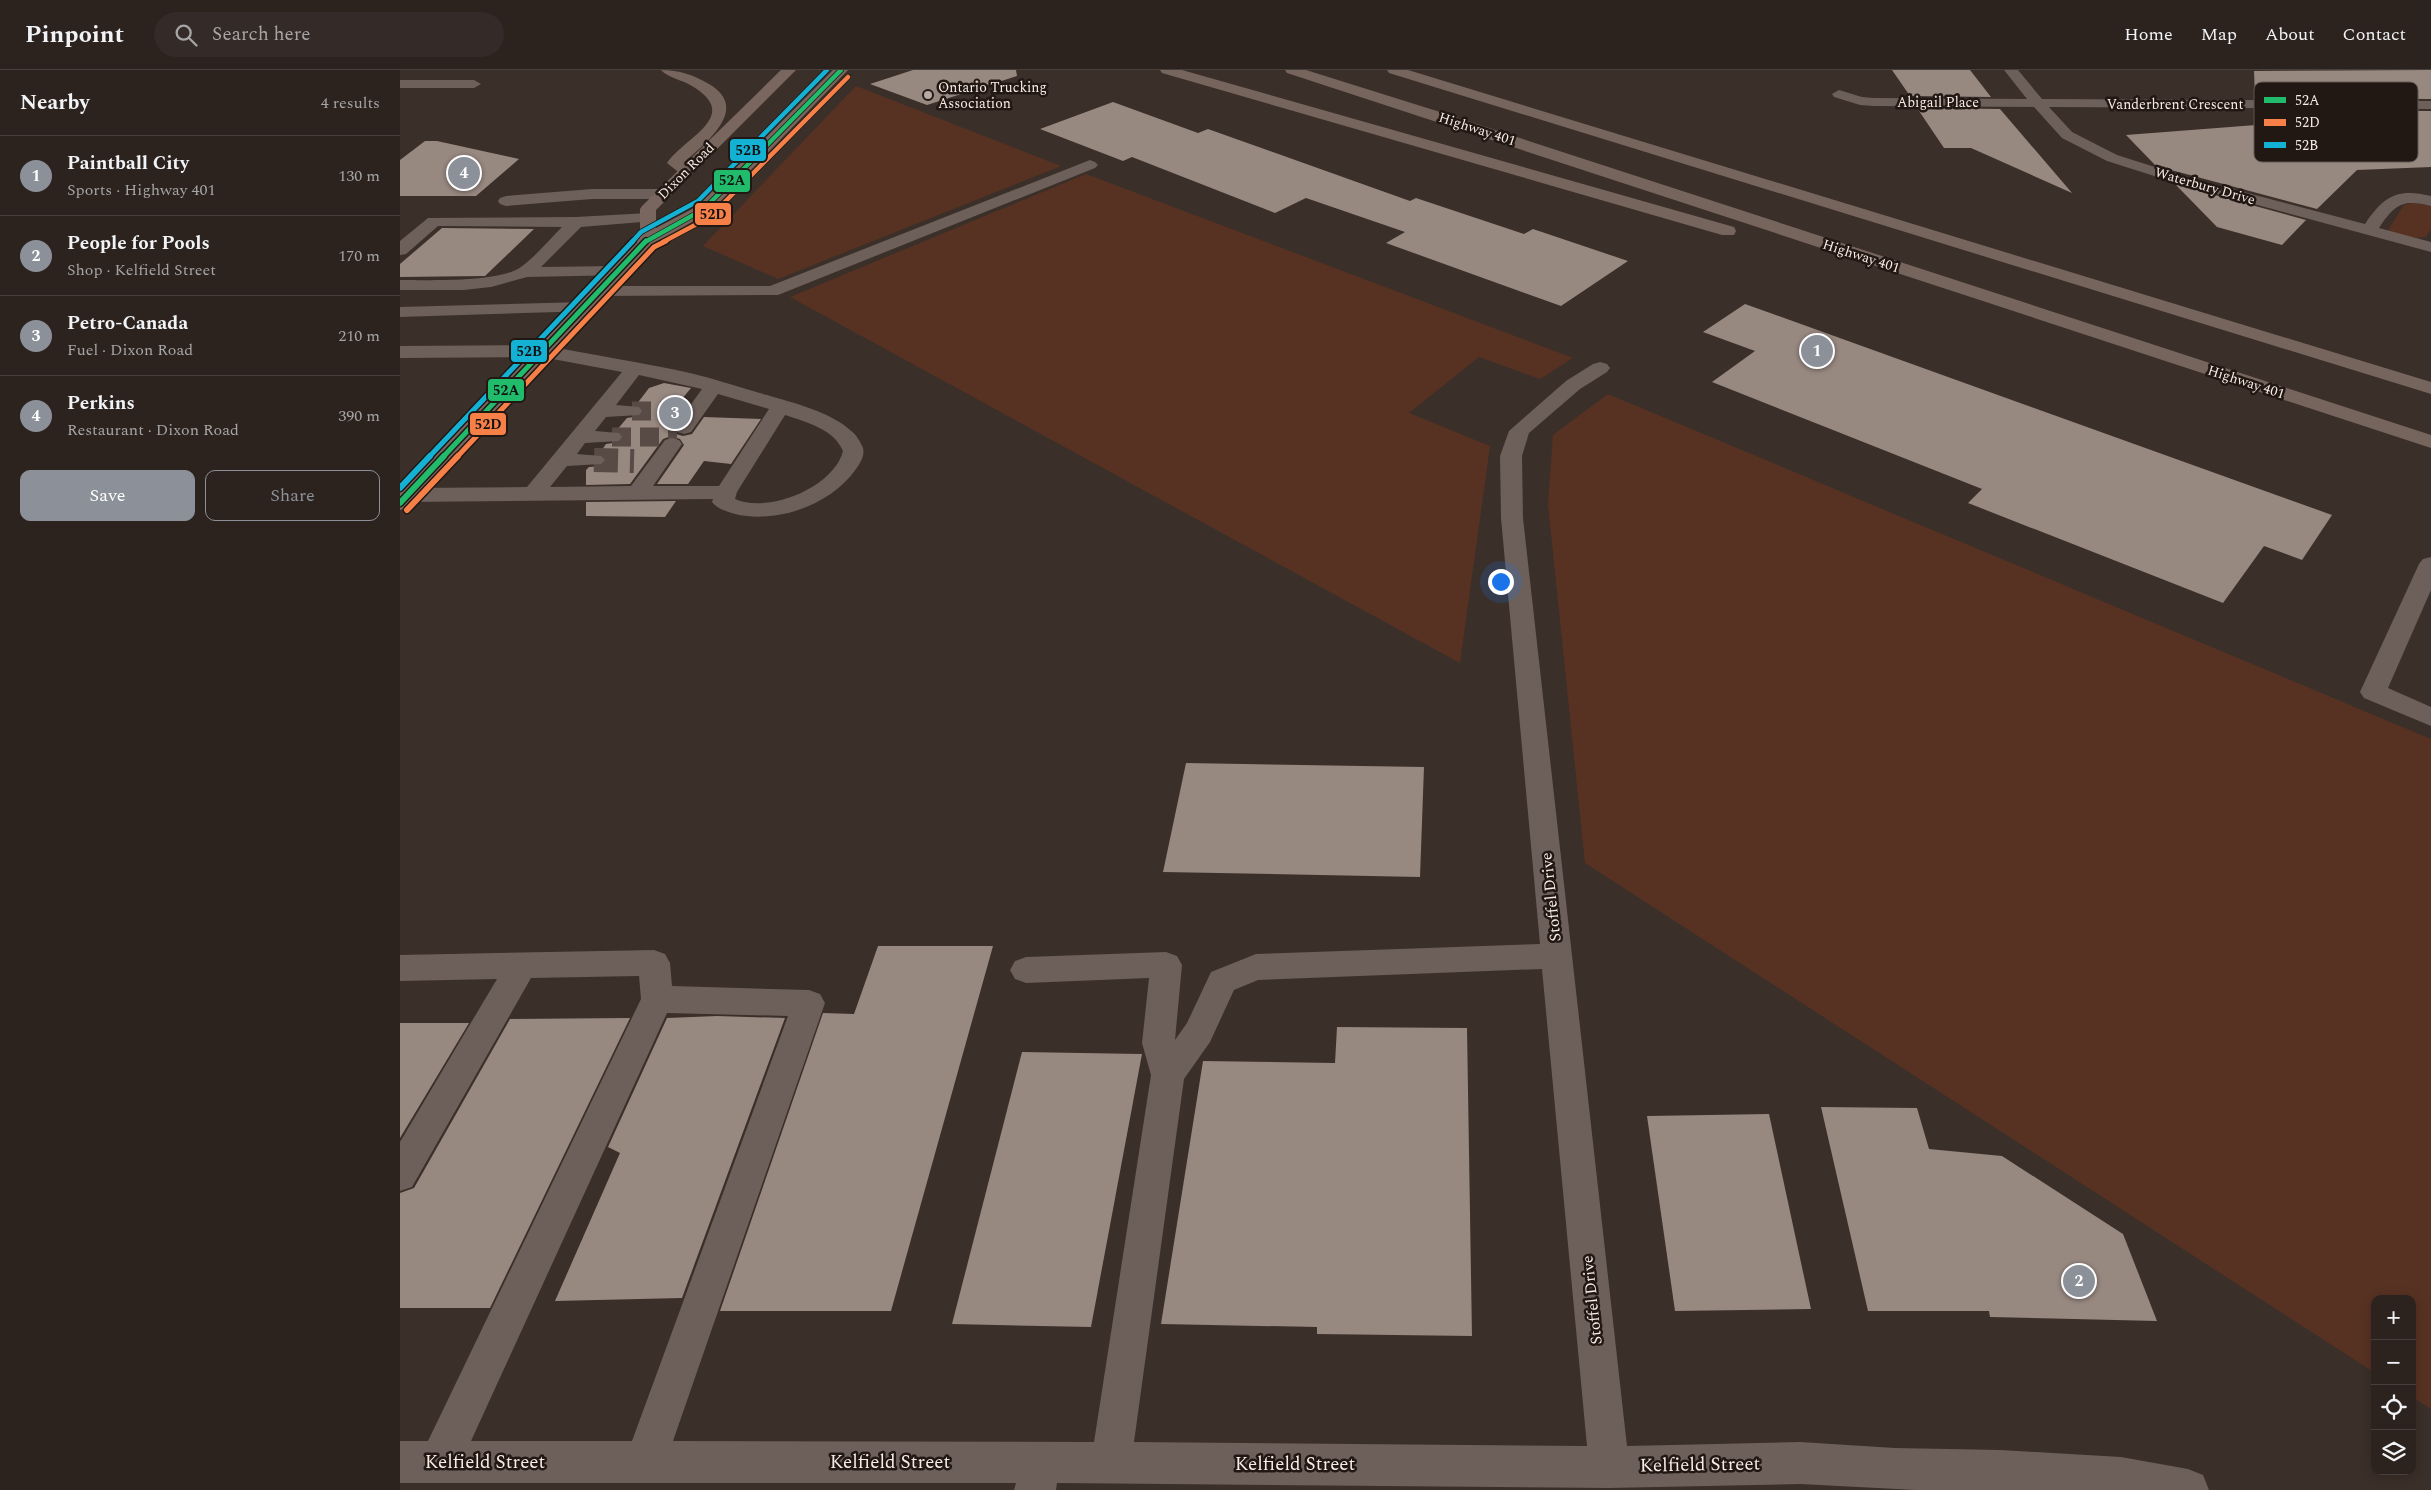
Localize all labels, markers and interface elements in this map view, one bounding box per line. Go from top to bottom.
search box [154,12,504,57]
text: Pinpoint [25,17,124,53]
text: Search here [212,20,310,49]
icon: search [172,21,200,49]
text: Home [2124,21,2173,48]
text: Map [2201,21,2237,48]
text: About [2265,21,2315,48]
text: Contact [2343,21,2406,48]
place label: Ontario Trucking Association [938,77,1047,114]
legend [2254,82,2418,162]
text: Nearby [20,87,90,119]
marker: Ontario Trucking Association [922,89,934,101]
text: 52A [2295,90,2320,111]
text: 4 results [321,91,380,115]
street label: Abigail Place [1897,92,1979,113]
street label: Vanderbrent Crescent [2107,94,2243,115]
street label: Highway 401 [1436,107,1518,151]
text: 52D [2295,112,2320,133]
text: 52B [2295,135,2318,156]
street label: Dixon Road [653,138,719,204]
line badge: 52B [729,138,767,162]
text: 52B [735,140,761,161]
text: Paintball City [67,149,189,178]
pin: 4 [448,154,480,192]
street label: Waterbury Drive [2152,162,2258,210]
text: 1 [32,164,40,188]
text: 130 m [338,164,380,188]
line badge: 52A [713,169,751,193]
text: 52A [719,170,745,191]
text: Sports · Highway 401 [67,178,215,202]
line badge: 52D [694,202,732,226]
text: 52D [700,204,726,225]
text: People for Pools [67,229,210,258]
street label: Highway 401 [1820,234,1902,278]
text: 2 [32,244,40,268]
text: 170 m [338,244,380,268]
text: Shop · Kelfield Street [67,258,216,282]
text: Petro-Canada [67,309,188,338]
text: 3 [32,324,40,348]
text: 210 m [338,324,380,348]
pin: 1 [1801,332,1833,370]
text: Fuel · Dixon Road [67,338,193,362]
line badge: 52B [510,339,548,363]
text: 52B [516,341,542,362]
street label: Highway 401 [2205,360,2287,404]
line badge: 52A [487,378,525,402]
text: 52A [493,380,519,401]
text: Perkins [67,389,135,418]
pin: 3 [659,394,691,432]
text: 4 [32,404,40,428]
text: 390 m [338,404,380,428]
line badge: 52D [469,412,507,436]
text: 52D [475,414,501,435]
text: Restaurant · Dixon Road [67,418,239,442]
button: Save [20,470,195,521]
button: Share [205,470,380,521]
your location [1488,569,1514,595]
street label: Stoffel Drive [1534,851,1568,943]
street label: Stoffel Drive [1575,1254,1609,1346]
pin: 2 [2063,1262,2095,1300]
map controls [2371,1295,2416,1475]
button: + [2371,1295,2416,1340]
button: − [2371,1340,2416,1385]
button: locate [2371,1385,2416,1430]
button: layers [2371,1430,2416,1475]
street label: Kelfield Street [425,1448,546,1477]
street label: Kelfield Street [830,1448,951,1477]
street label: Kelfield Street [1639,1449,1761,1481]
street label: Kelfield Street [1235,1450,1356,1479]

